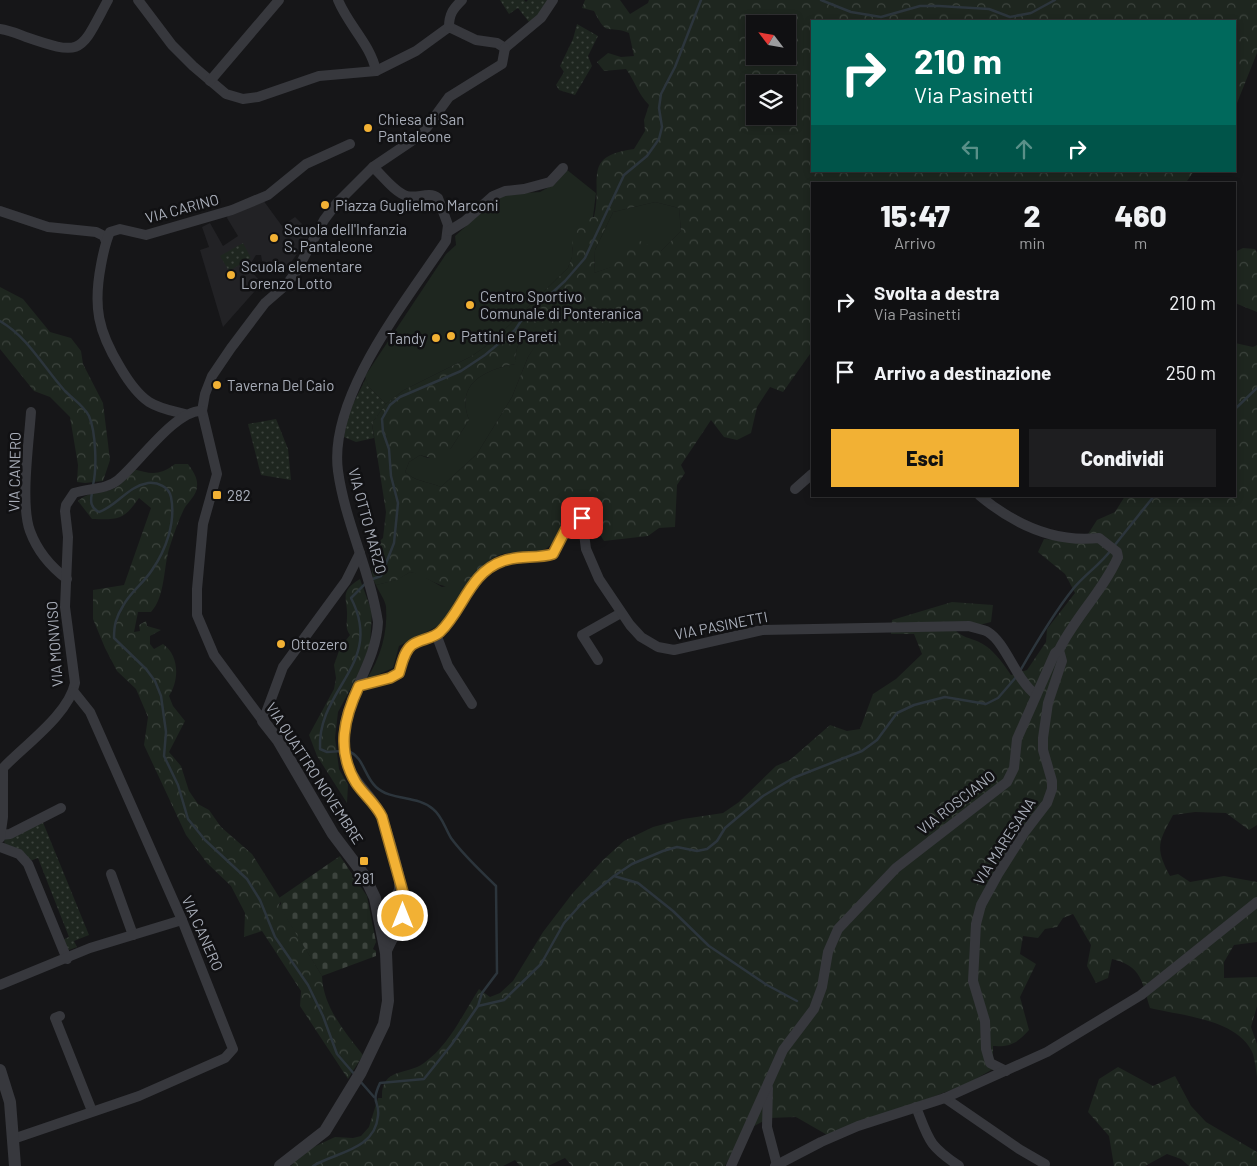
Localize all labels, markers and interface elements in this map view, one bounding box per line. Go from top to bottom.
north arrow [746,15,796,65]
map controls [746,15,796,125]
text: 210 m [914,39,1002,81]
icon: right [831,40,896,105]
button: layers [746,75,796,125]
text: Via Pasinetti [914,81,1034,107]
place label: Chiesa di San Pantaleone [378,110,464,145]
marker: Chiesa di San Pantaleone [362,122,374,134]
icon: left [957,135,985,163]
icon: ahead [1010,135,1038,163]
icon: right [1063,135,1091,163]
street label: VIA CARINO [143,190,221,226]
place label: Piazza Guglielmo Marconi [335,196,498,214]
text: 15:47 [880,197,950,233]
text: 2 [1024,197,1041,233]
text: 460 [1114,197,1167,233]
marker: Piazza Guglielmo Marconi [319,199,331,211]
place label: Scuola dell'Infanzia S. Pantaleone [284,220,407,255]
marker: Scuola dell'Infanzia S. Pantaleone [268,232,280,244]
text: Arrivo [894,233,936,252]
text: min [1019,233,1045,252]
text: m [1134,233,1147,252]
place label: Scuola elementare Lorenzo Lotto [241,257,362,292]
marker: Scuola elementare Lorenzo Lotto [225,269,237,281]
text: Svolta a destra [874,281,1000,304]
place label: Centro Sportivo Comunale di Ponteranica [480,287,642,322]
icon: right [831,288,859,316]
text: 210 m [1169,291,1216,314]
marker: Centro Sportivo Comunale di Ponteranica [464,299,476,311]
text: Via Pasinetti [874,304,961,323]
place label: Pattini e Pareti [461,327,557,345]
place label: Tandy [387,329,426,347]
marker: Pattini e Pareti [445,330,457,342]
marker: Tandy [430,332,442,344]
icon: arrive [831,358,859,386]
text: Arrivo a destinazione [874,361,1052,384]
text: 250 m [1166,361,1216,384]
place label: Taverna Del Caio [227,376,334,394]
marker: Taverna Del Caio [211,379,223,391]
button: Esci [831,429,1019,487]
button: Condividi [1029,429,1216,487]
street label: VIA CANERO [4,432,24,512]
street label: VIA OTTO MARZO [345,466,391,576]
place label: 282 [227,486,251,504]
marker: 282 [211,489,223,501]
pin [561,497,603,539]
icon: arrive [568,504,596,532]
street label: VIA MONVISO [42,601,66,687]
street label: VIA PASINETTI [673,607,769,643]
place label: Ottozero [291,635,347,653]
marker: Ottozero [275,638,287,650]
street label: VIA QUATTRO NOVEMBRE [262,699,368,847]
street label: VIA ROSCIANO [914,766,998,838]
street label: VIA MARESANA [969,794,1039,888]
marker: 281 [358,855,370,867]
place label: 281 [354,869,374,887]
position arrow [376,889,428,941]
street label: VIA CANERO [178,893,228,973]

